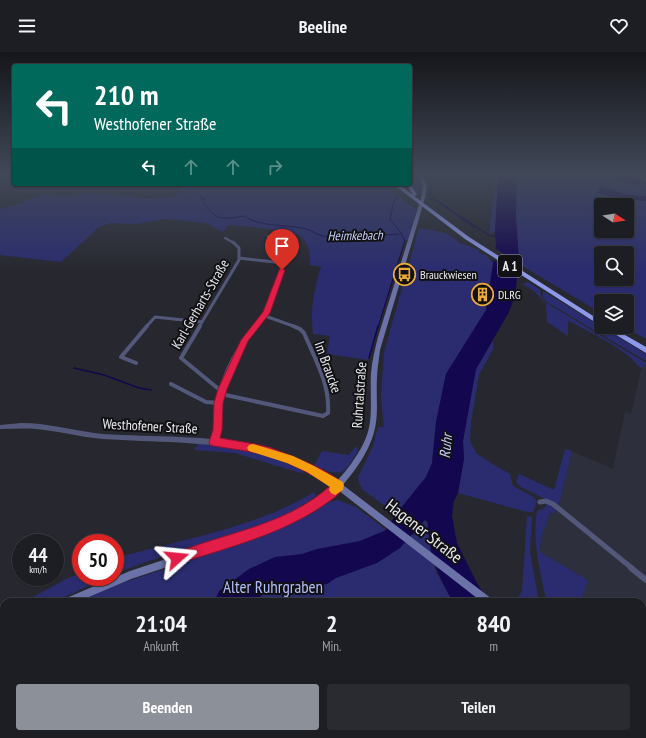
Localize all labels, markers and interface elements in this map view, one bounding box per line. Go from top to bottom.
icon: menu [16,15,38,37]
text: Beeline [299,15,347,38]
icon: heart [608,15,630,37]
text: 210 m [94,76,158,113]
icon: left [28,80,80,132]
text: Westhofener Straße [94,112,216,135]
icon: left [138,156,160,178]
icon: ahead [180,156,202,178]
icon: ahead [222,156,244,178]
icon: right [264,156,286,178]
north arrow [594,198,634,238]
map controls [594,198,634,334]
water label: Heimkebach [327,226,384,244]
pin [265,229,299,270]
icon: arrive [271,235,293,257]
button: search [594,246,634,286]
road number: A 1 [498,255,522,277]
street label: Karl-Gerharts-Straße [167,256,233,352]
bus stop icon: Brauckwiesen [392,262,418,288]
place label: Brauckwiesen [420,267,477,282]
building icon: DLRG [470,282,496,308]
place label: DLRG [498,287,521,302]
button: layers [594,294,634,334]
street label: Im Braucke [310,339,346,395]
street label: Ruhrtalstraße [348,361,370,429]
street label: Westhofener Straße [102,415,198,437]
water label: Ruhr [435,431,456,459]
street label: Hagener Straße [381,494,467,568]
speed limit sign: 50 [72,534,124,586]
position arrow [156,537,198,579]
text: 44 [28,542,48,568]
text: km/h [29,563,47,576]
park label: Alter Ruhrgraben [223,576,323,598]
text: 21:04 [135,608,187,639]
text: 2 [326,608,337,639]
text: 840 [476,608,511,639]
text: Ankunft [144,638,179,655]
text: Min. [322,638,341,655]
text: m [489,638,498,655]
button: Beenden [16,684,319,730]
button: Teilen [327,684,630,730]

